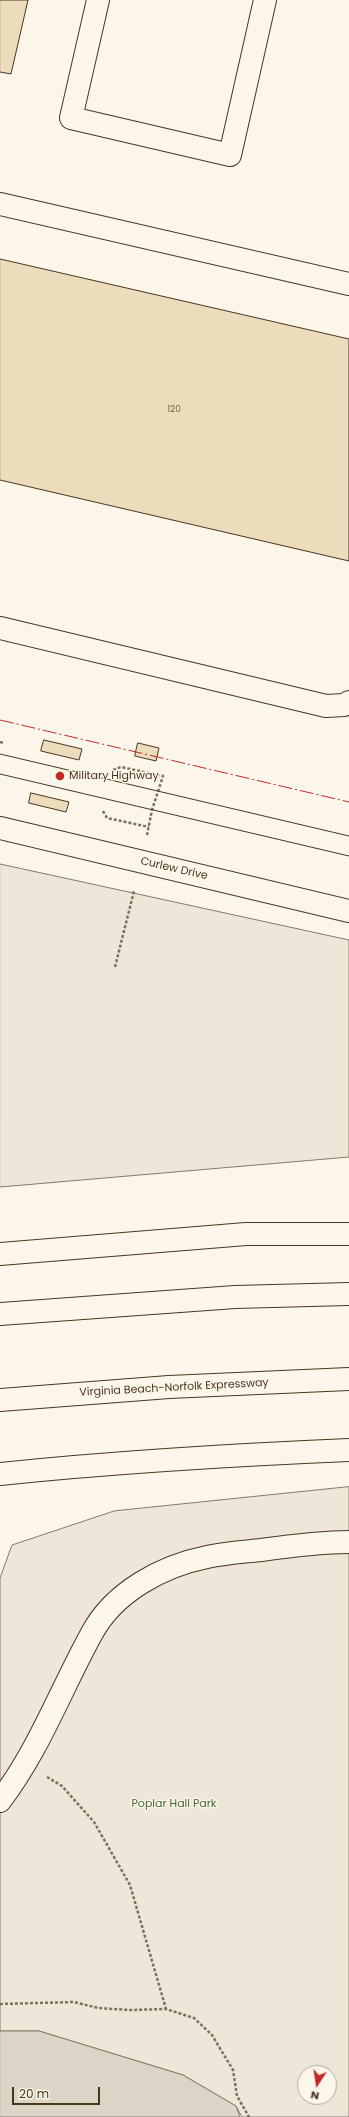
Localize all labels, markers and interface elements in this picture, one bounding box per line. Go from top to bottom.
house number: 120 [167,405,181,415]
place label: Military Highway [69,769,159,783]
marker: Military Highway [54,770,66,782]
street label: Curlew Drive [139,855,209,883]
street label: Virginia Beach-Norfolk Expressway [79,1376,269,1400]
park label: Poplar Hall Park [132,1797,216,1811]
north arrow [297,2065,337,2105]
scale bar [14,2079,102,2105]
text: 20 m [19,2085,49,2102]
text: N [309,2087,320,2104]

